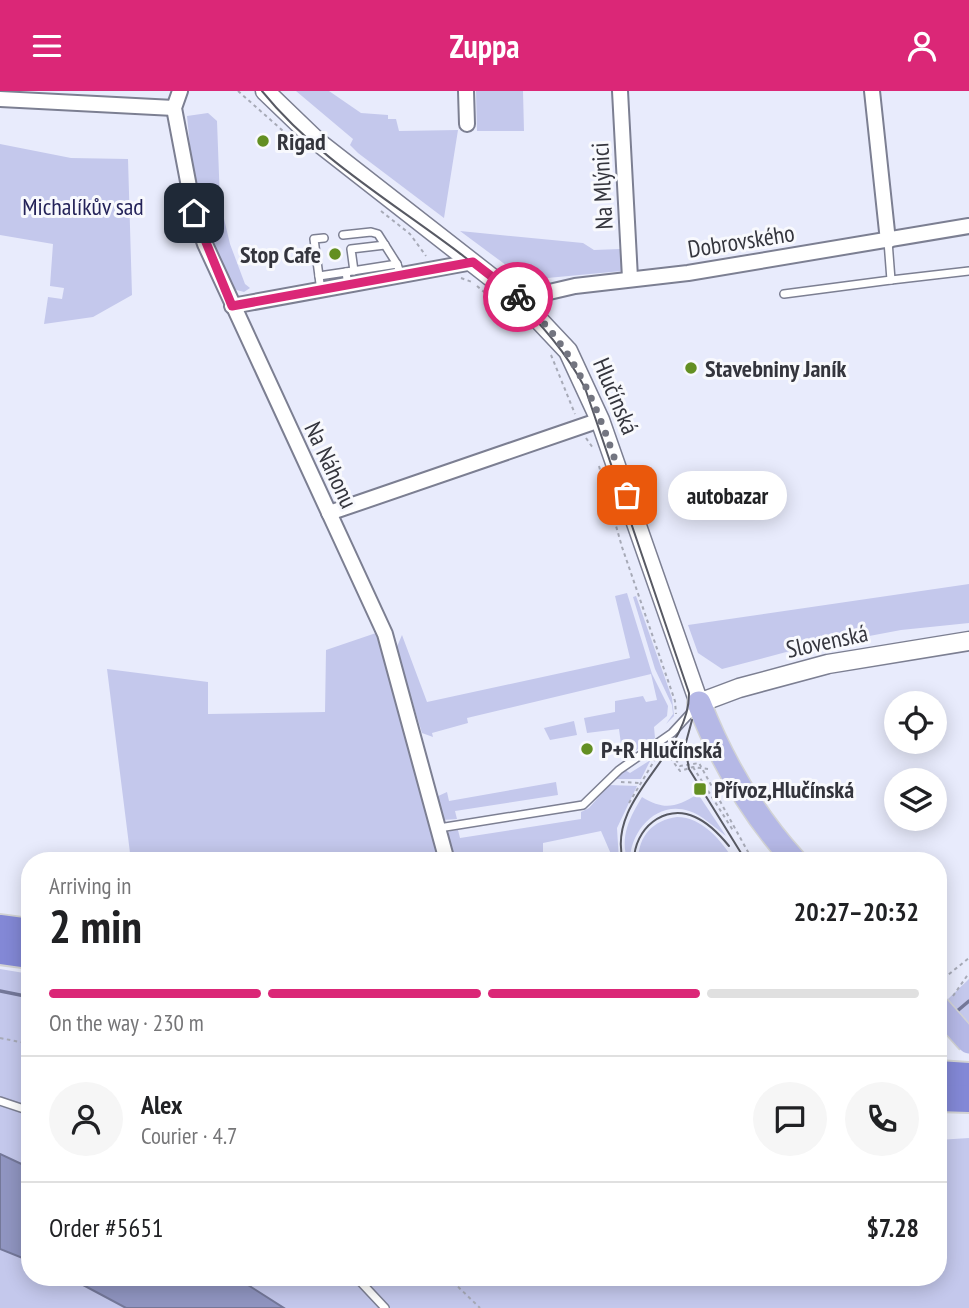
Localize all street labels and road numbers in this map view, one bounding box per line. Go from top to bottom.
street label: Na Mlýnici [584,142,620,230]
street label: Dobrovského [686,217,796,265]
street label: Hlučínská [586,353,646,439]
street label: Na Náhonu [298,417,364,513]
street label: Slovenská [783,617,871,665]

